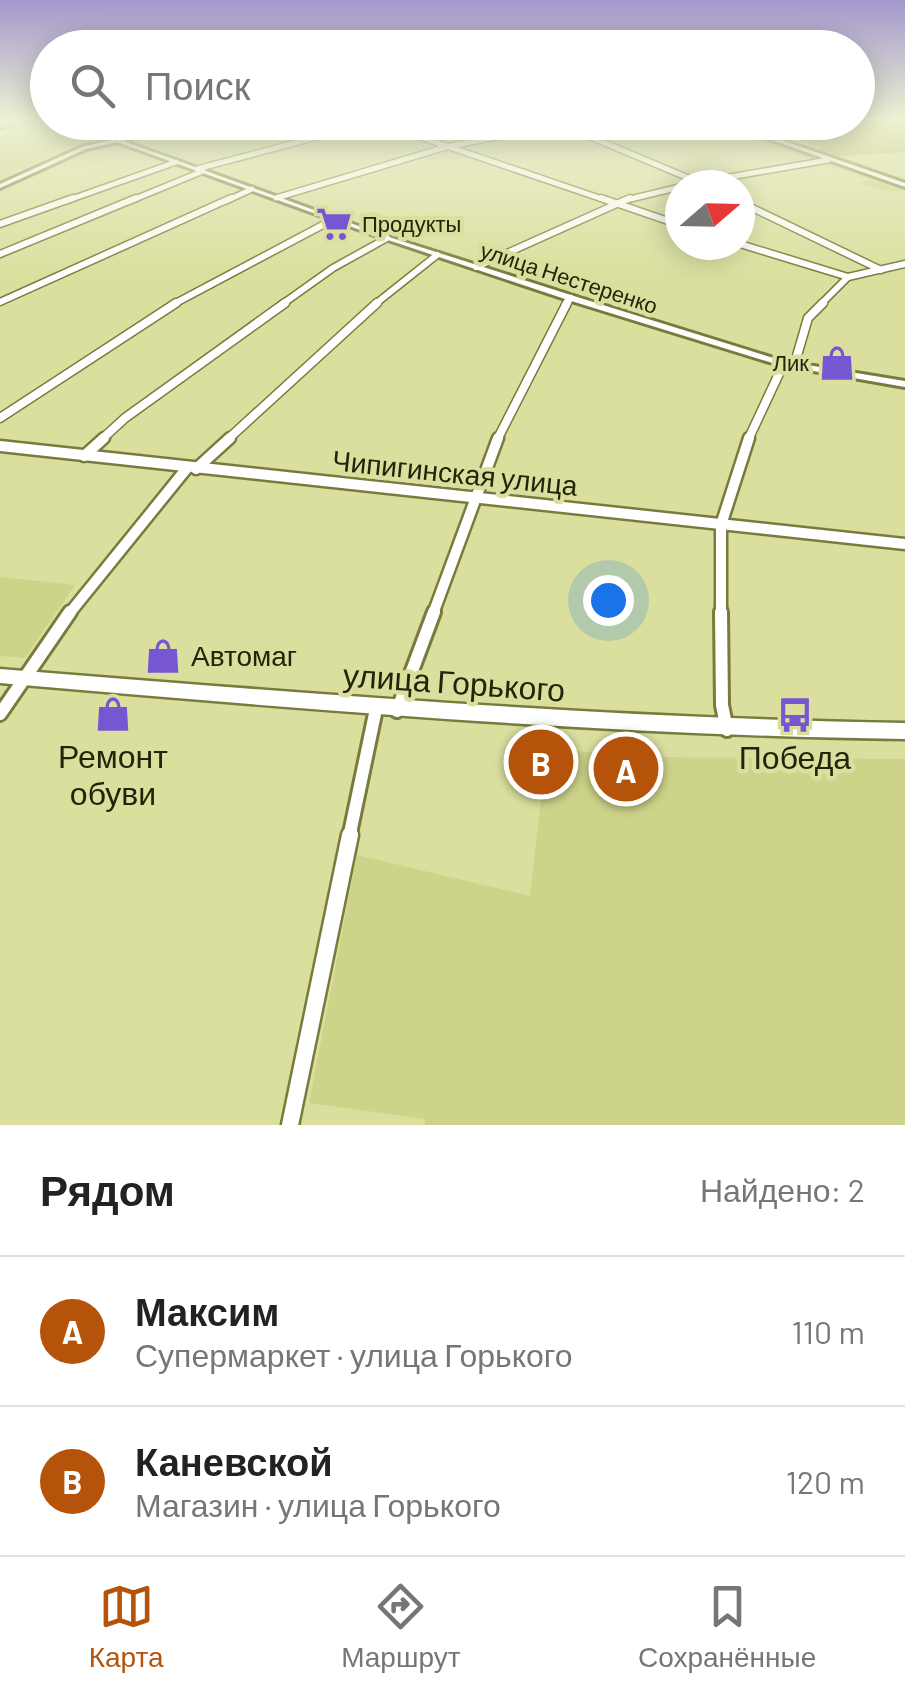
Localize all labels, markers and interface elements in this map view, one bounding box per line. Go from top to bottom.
search box [30,30,875,140]
icon: search [65,58,120,113]
text: Поиск [145,62,250,108]
north arrow [665,170,755,260]
supermarket icon: Продукты [315,205,353,243]
place label: Продукты [362,210,461,237]
street label: улица Нестеренко [477,236,661,319]
shop icon: Лик [818,344,856,382]
place label: Лик [773,349,809,375]
street label: Чипигинская улица [331,442,580,502]
your location [583,575,634,626]
shop icon: Автомаг [144,637,182,675]
place label: Автомаг [191,638,297,672]
street label: улица Горького [342,654,567,709]
shop icon: Ремонт обуви [94,695,132,733]
bus stop icon: Победа [776,696,814,734]
pin: B [508,724,574,800]
pin: A [594,732,658,806]
place label: Ремонт обуви [58,736,168,812]
place label: Победа [739,737,851,776]
text: Рядом [40,1164,175,1214]
text: Найдено: 2 [700,1170,865,1208]
text: Максим [135,1288,279,1334]
text: A [62,1312,83,1350]
text: 110 m [792,1312,865,1350]
text: Супермаркет · улица Горького [135,1335,573,1373]
text: Каневской [135,1438,333,1484]
text: B [63,1462,82,1500]
text: 120 m [786,1462,865,1500]
text: Магазин · улица Горького [135,1485,501,1523]
tab: Карта [89,1579,164,1674]
tab: Маршрут [341,1579,460,1674]
tab: Сохранённые [638,1579,816,1674]

